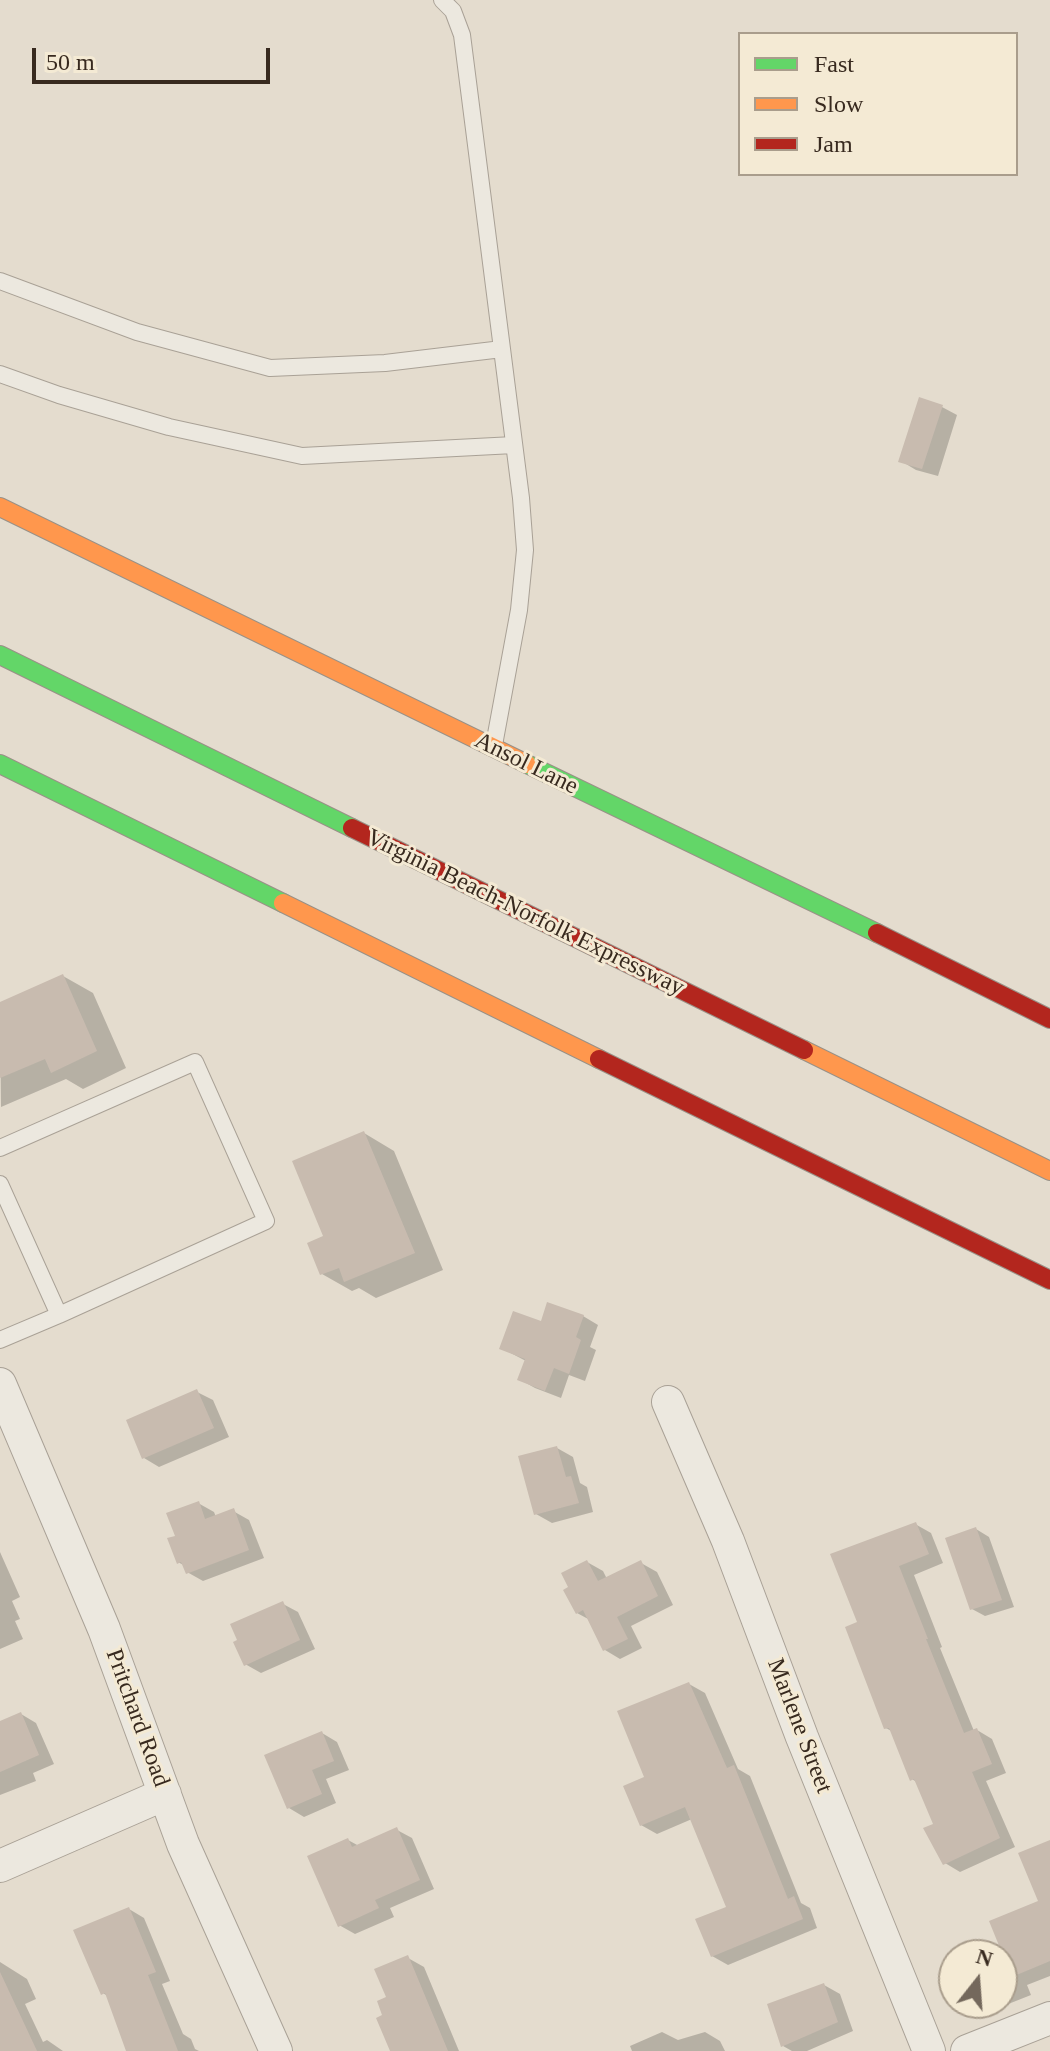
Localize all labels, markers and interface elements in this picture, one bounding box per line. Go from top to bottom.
scale bar [36,32,274,82]
legend [738,32,1018,176]
text: 50 m [46,49,95,75]
text: Fast [814,51,854,77]
text: Slow [814,91,863,117]
text: Jam [814,131,853,157]
street label: Ansol Lane [470,727,582,801]
street label: Virginia Beach-Norfolk Expressway [361,823,689,1003]
street label: Pritchard Road [99,1645,175,1791]
street label: Marlene Street [760,1655,838,1797]
north arrow [938,1939,1018,2019]
text: N [973,1943,996,1972]

